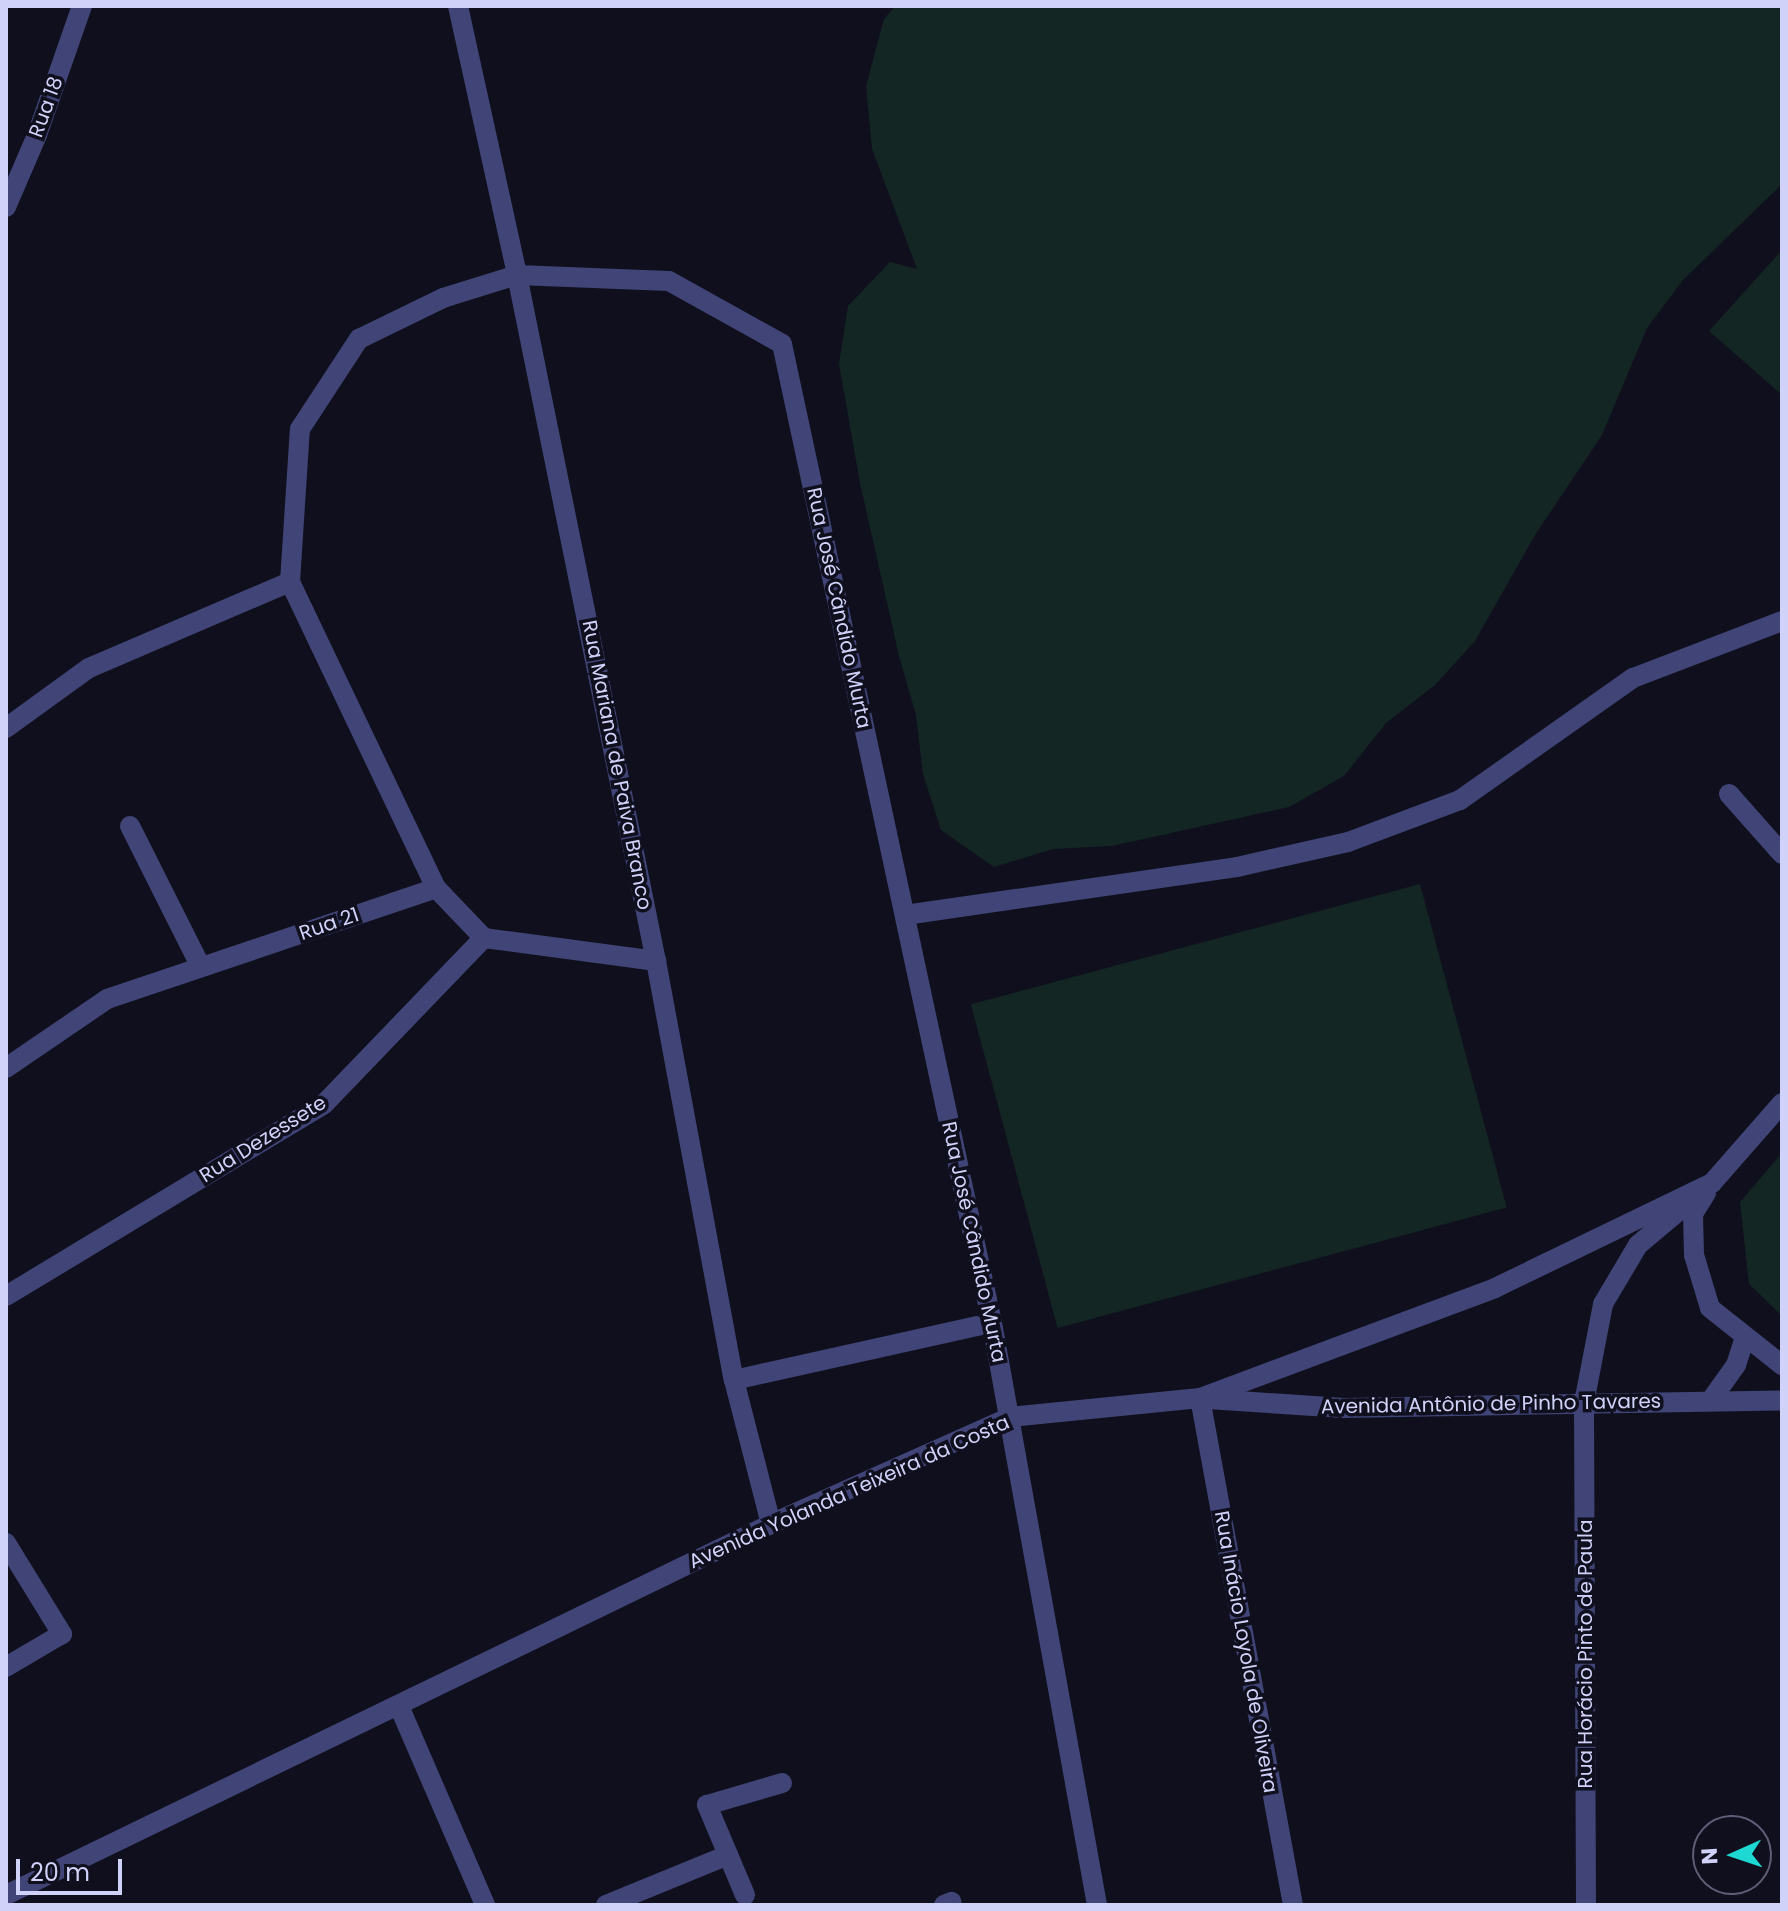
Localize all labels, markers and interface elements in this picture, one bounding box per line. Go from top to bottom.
street label: Rua 18 [24,73,68,141]
street label: Rua José Cândido Murta [802,485,876,731]
street label: Rua Mariana de Paiva Branco [577,618,657,912]
street label: Rua 21 [296,903,362,945]
street label: Rua Dezessete [195,1090,331,1188]
street label: Rua José Cândido Murta [937,1119,1011,1365]
street label: Avenida Antônio de Pinho Tavares [1321,1389,1661,1419]
street label: Avenida Yolanda Teixeira da Costa [685,1410,1013,1574]
street label: Rua Inácio Loyola de Oliveira [1209,1509,1283,1795]
street label: Rua Horácio Pinto de Paula [1573,1520,1597,1788]
north arrow [1692,1815,1772,1895]
scale bar [20,1843,126,1893]
text: N [1694,1847,1725,1865]
text: 20 m [30,1856,90,1889]

